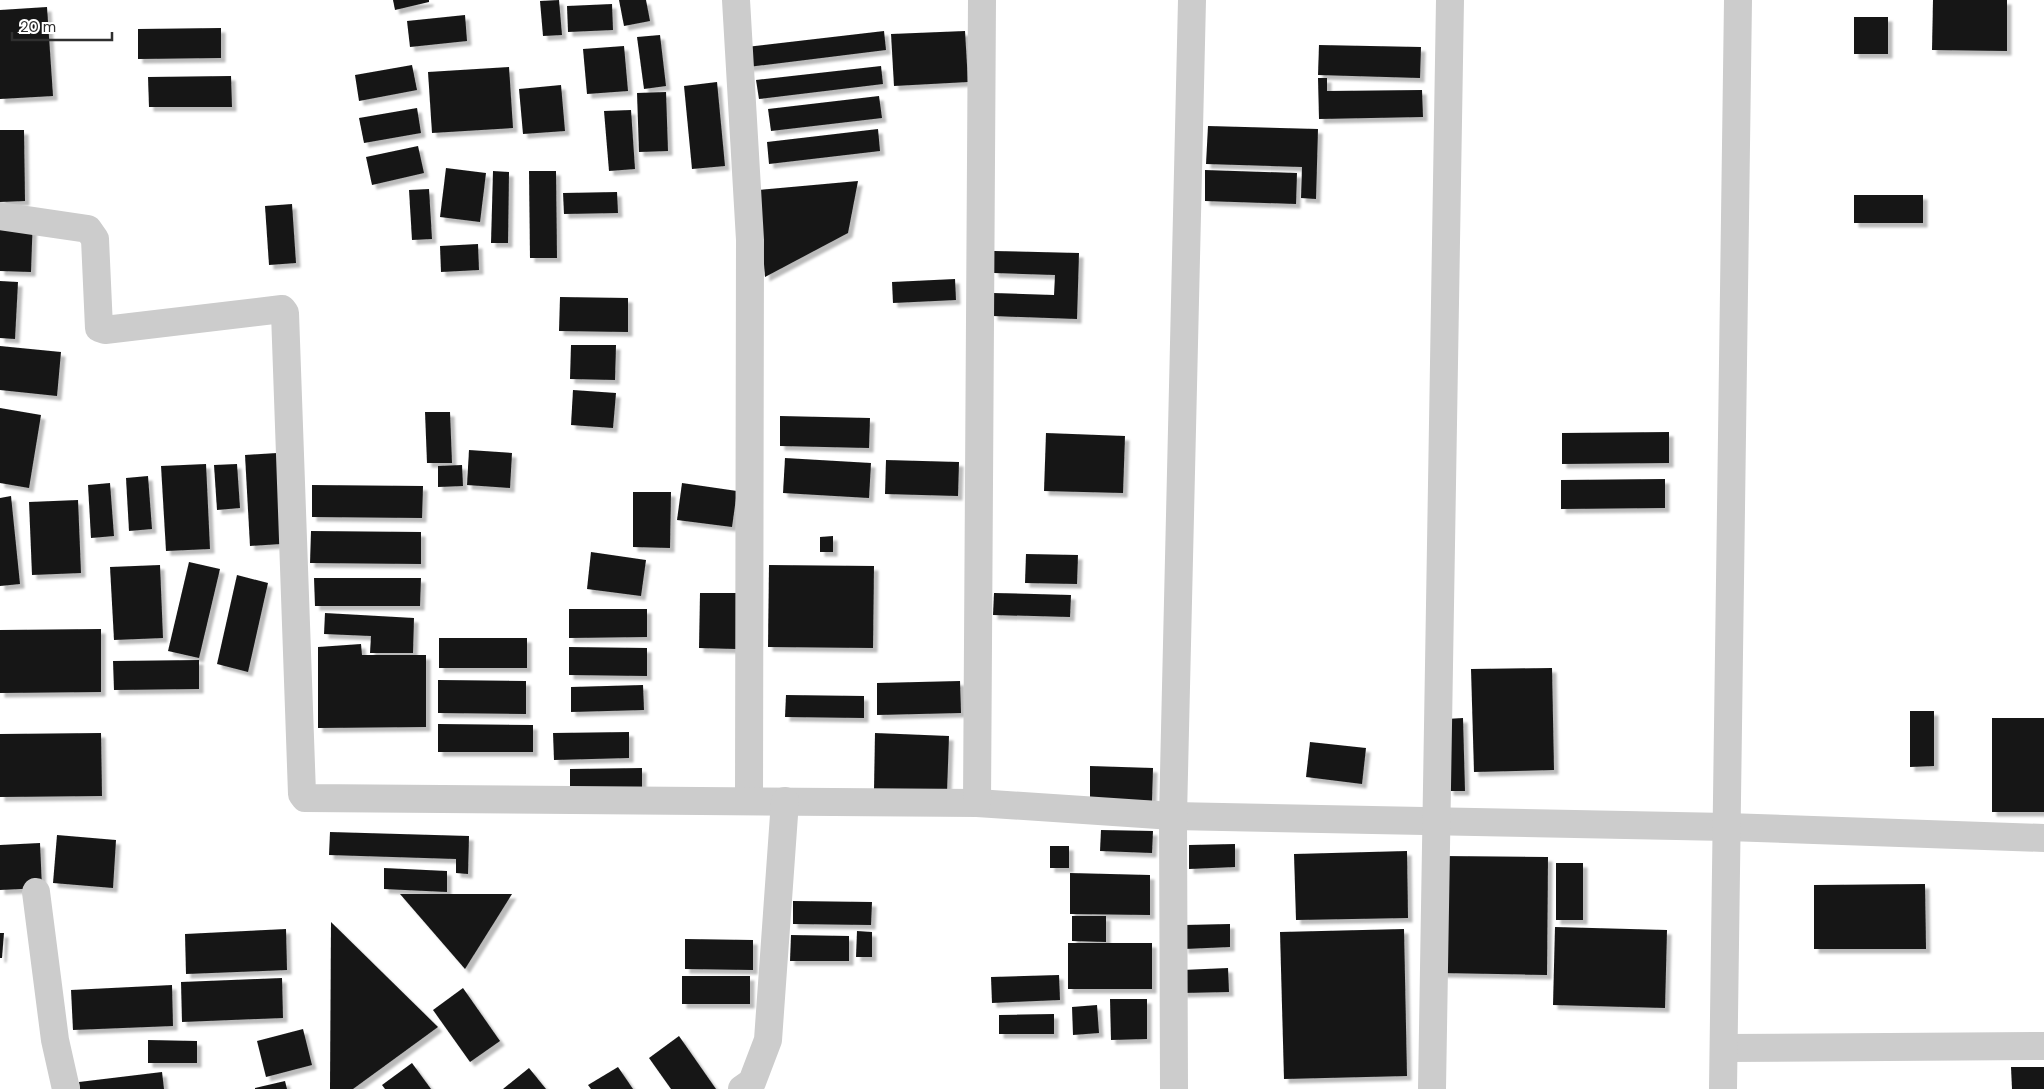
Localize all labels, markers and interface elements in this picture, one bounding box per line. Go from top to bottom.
scale bar [12,10,112,42]
text: 20 m [20,17,56,37]

